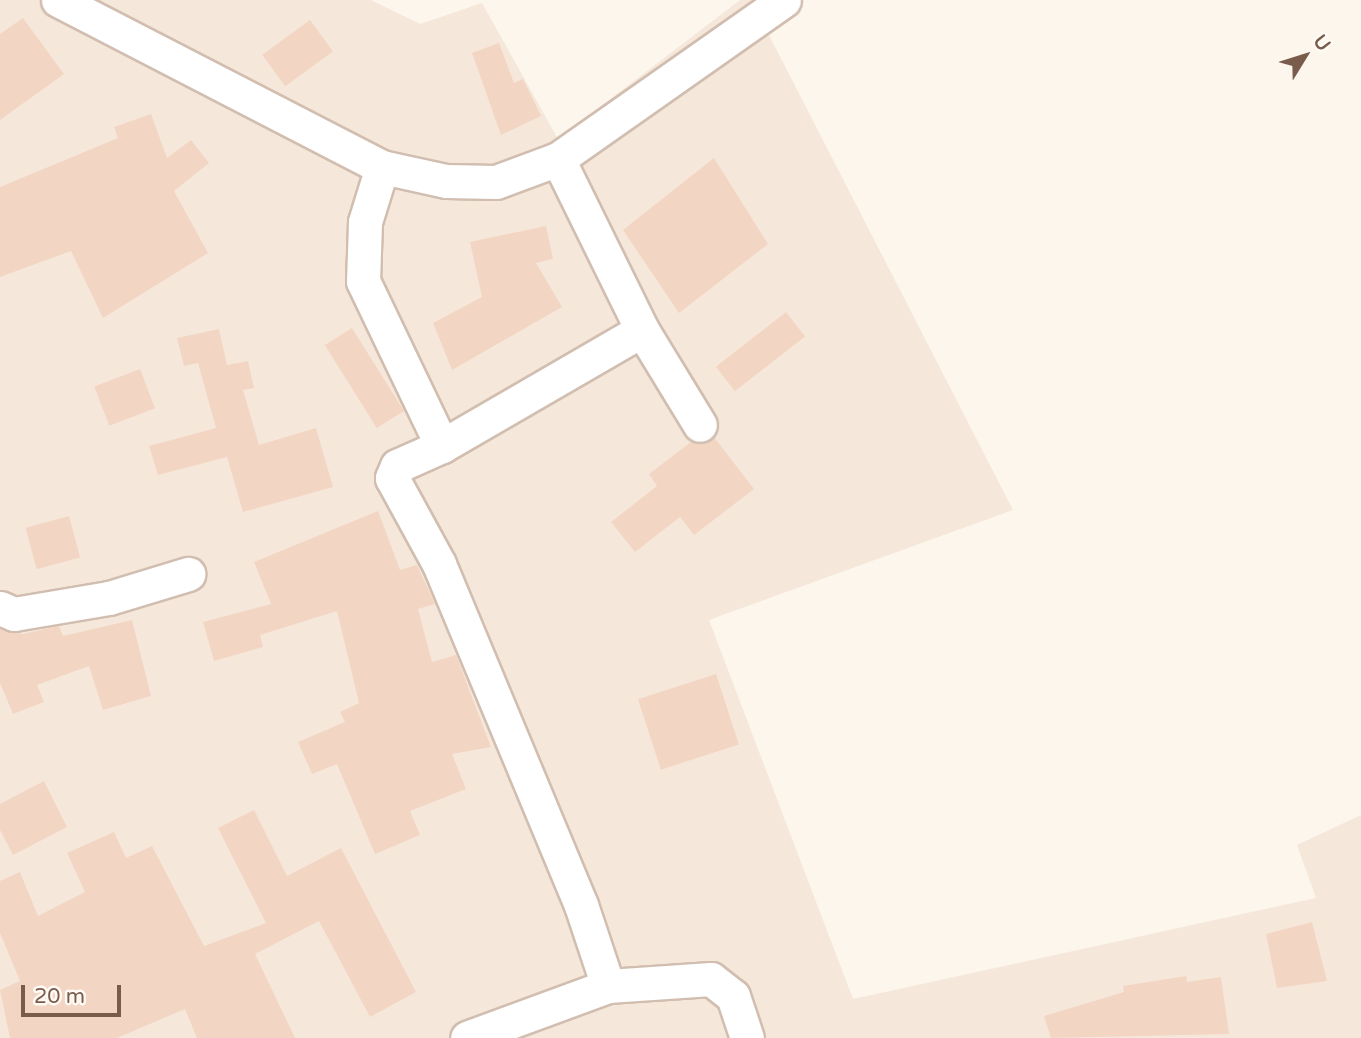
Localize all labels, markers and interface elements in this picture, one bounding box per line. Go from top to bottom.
north arrow [1270,21,1340,91]
text: U [1308,31,1335,56]
scale bar [24,972,124,1016]
text: 20 m [34,984,85,1009]

